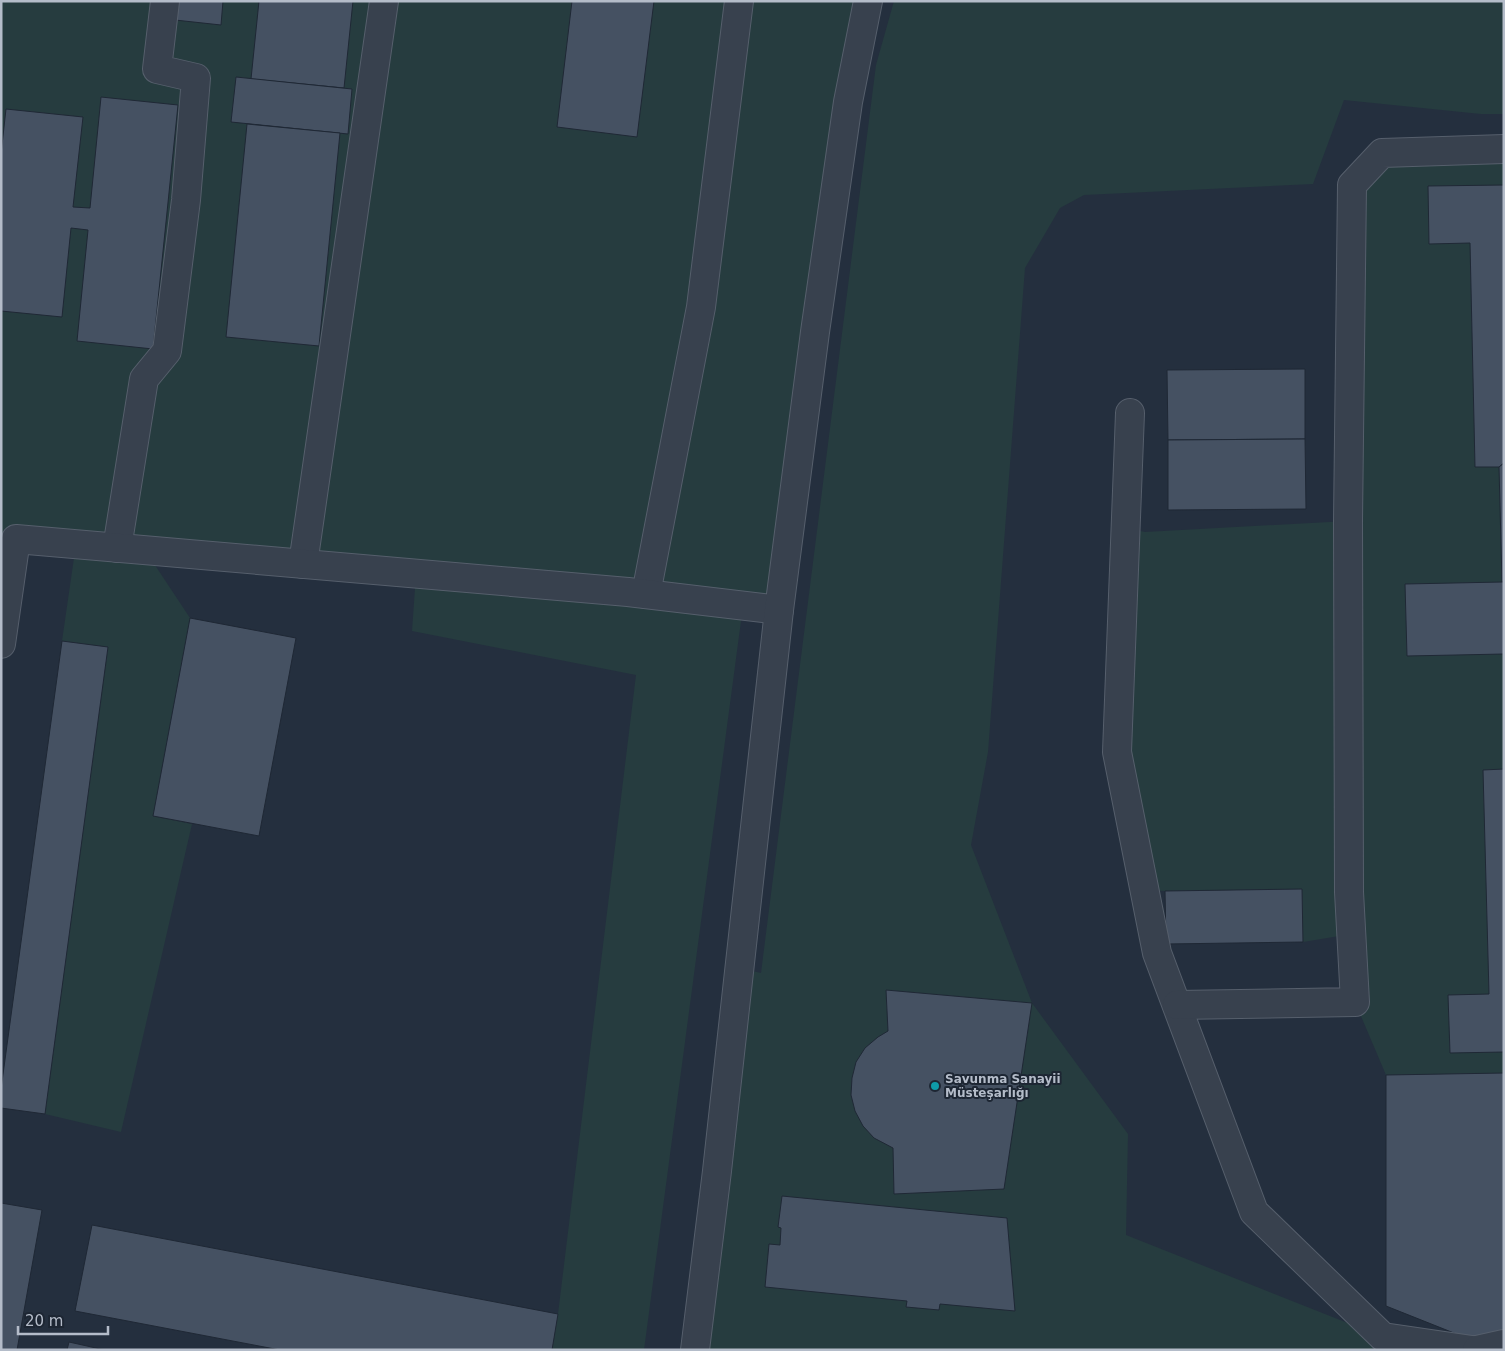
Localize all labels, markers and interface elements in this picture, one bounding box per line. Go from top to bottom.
place label: Savunma Sanayii Müsteşarlığı [945,1072,1061,1100]
marker: Savunma Sanayii Müsteşarlığı [929,1080,941,1092]
scale bar [18,1304,108,1336]
text: 20 m [25,1312,63,1330]

